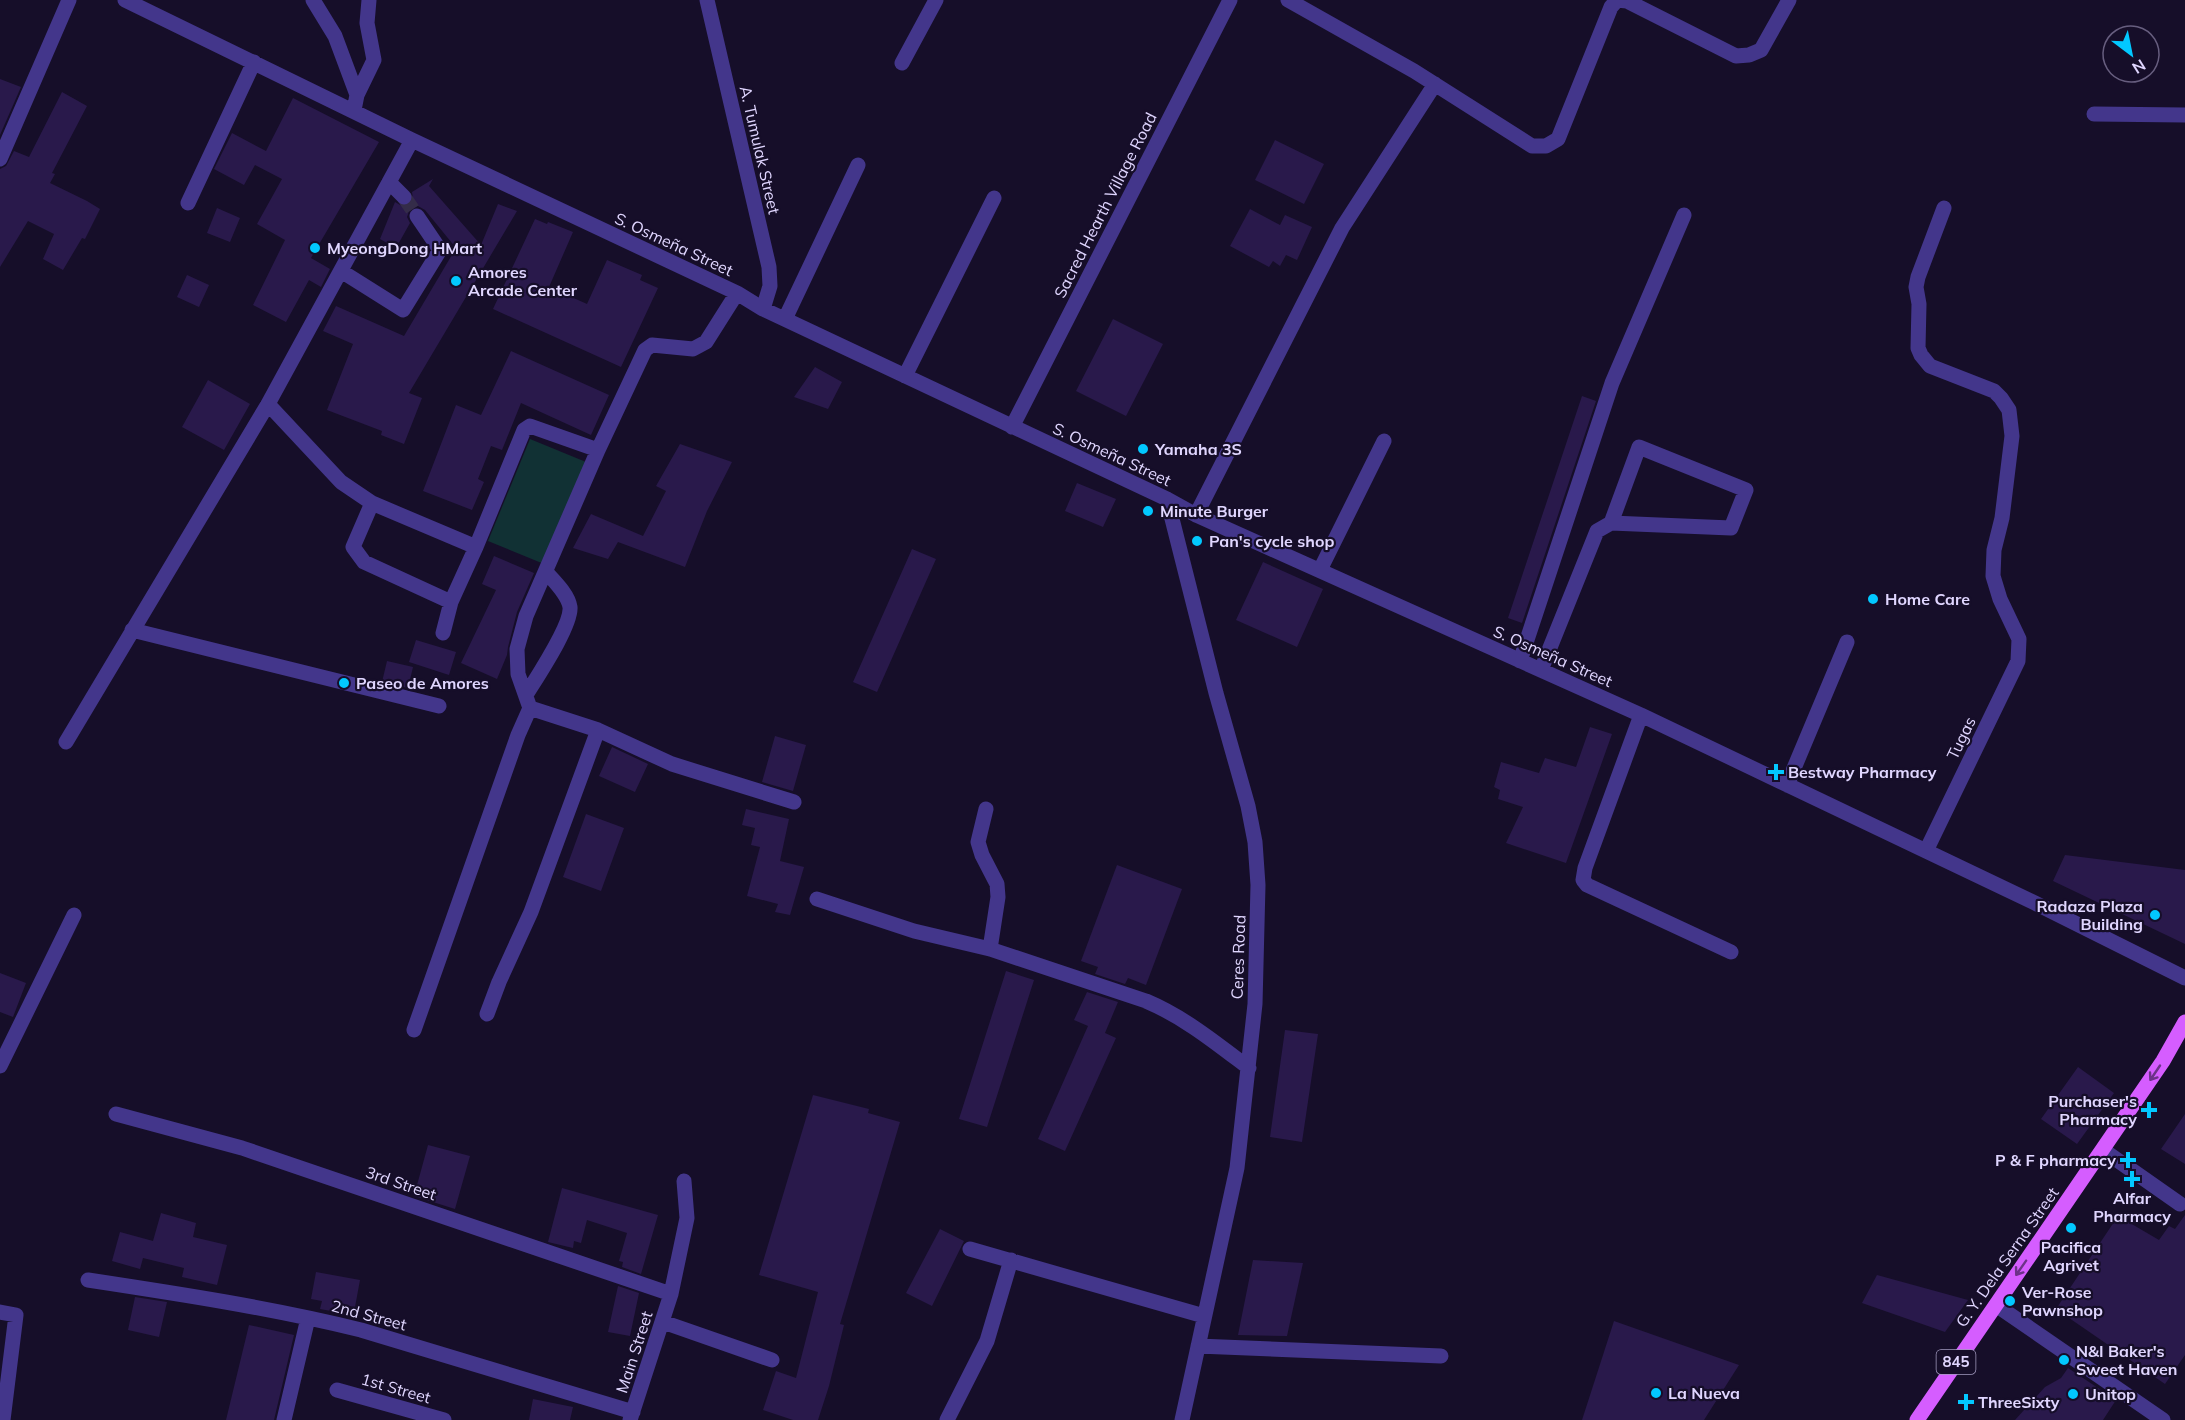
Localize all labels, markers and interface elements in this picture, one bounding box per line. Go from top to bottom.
north arrow [2101,24,2161,84]
text: N [2129,55,2149,78]
street label: A. Tumulak Street [736,84,785,216]
street label: Sacred Hearth Village Road [1049,109,1161,301]
street label: S. Osmeña Street [612,208,737,280]
place label: MyeongDong HMart [327,238,482,258]
marker: MyeongDong HMart [308,241,322,255]
place label: Amores Arcade Center [468,262,578,300]
marker: Amores Arcade Center [449,274,463,288]
street label: S. Osmeña Street [1050,418,1175,490]
place label: Yamaha 3S [1154,439,1242,459]
marker: Yamaha 3S [1136,442,1150,456]
place label: Minute Burger [1160,501,1269,521]
marker: Minute Burger [1141,504,1155,518]
place label: Pan's cycle shop [1209,531,1334,551]
marker: Pan's cycle shop [1190,534,1204,548]
place label: Home Care [1885,589,1970,609]
marker: Home Care [1866,592,1880,606]
street label: S. Osmeña Street [1490,621,1616,691]
place label: Paseo de Amores [356,673,489,693]
marker: Paseo de Amores [337,676,351,690]
street label: Tugas [1942,713,1980,763]
place label: Bestway Pharmacy [1788,762,1937,782]
marker: Bestway Pharmacy [1769,765,1783,779]
place label: Radaza Plaza Building [2036,896,2143,934]
marker: Radaza Plaza Building [2148,908,2162,922]
street label: Ceres Road [1227,914,1249,1000]
one-way arrow [2149,1064,2161,1080]
place label: Purchaser's Pharmacy [2048,1091,2137,1129]
marker: Purchaser's Pharmacy [2142,1103,2156,1117]
place label: P & F pharmacy [1995,1150,2116,1170]
marker: P & F pharmacy [2121,1153,2135,1167]
street label: 3rd Street [363,1162,439,1205]
marker: Alfar Pharmacy [2125,1172,2139,1186]
street label: G. Y. Dela Serna Street [1951,1183,2063,1331]
place label: Alfar Pharmacy [2093,1188,2171,1226]
marker: Pacifica Agrivet [2064,1221,2078,1235]
place label: Pacifica Agrivet [2041,1237,2101,1275]
one-way arrow [2015,1260,2027,1276]
place label: Ver-Rose Pawnshop [2021,1282,2103,1320]
marker: Ver-Rose Pawnshop [2003,1294,2017,1308]
street label: 2nd Street [329,1295,409,1335]
street label: Main Street [611,1308,657,1395]
place label: N&I Baker's Sweet Haven [2076,1341,2177,1379]
road number: 845 [1936,1350,1976,1374]
marker: N&I Baker's Sweet Haven [2057,1353,2071,1367]
street label: 1st Street [359,1369,433,1408]
place label: La Nueva [1668,1383,1740,1403]
place label: Unitop [2085,1384,2136,1404]
marker: La Nueva [1649,1386,1663,1400]
marker: Unitop [2066,1387,2080,1401]
place label: ThreeSixty [1978,1392,2060,1412]
marker: ThreeSixty [1959,1395,1973,1409]

